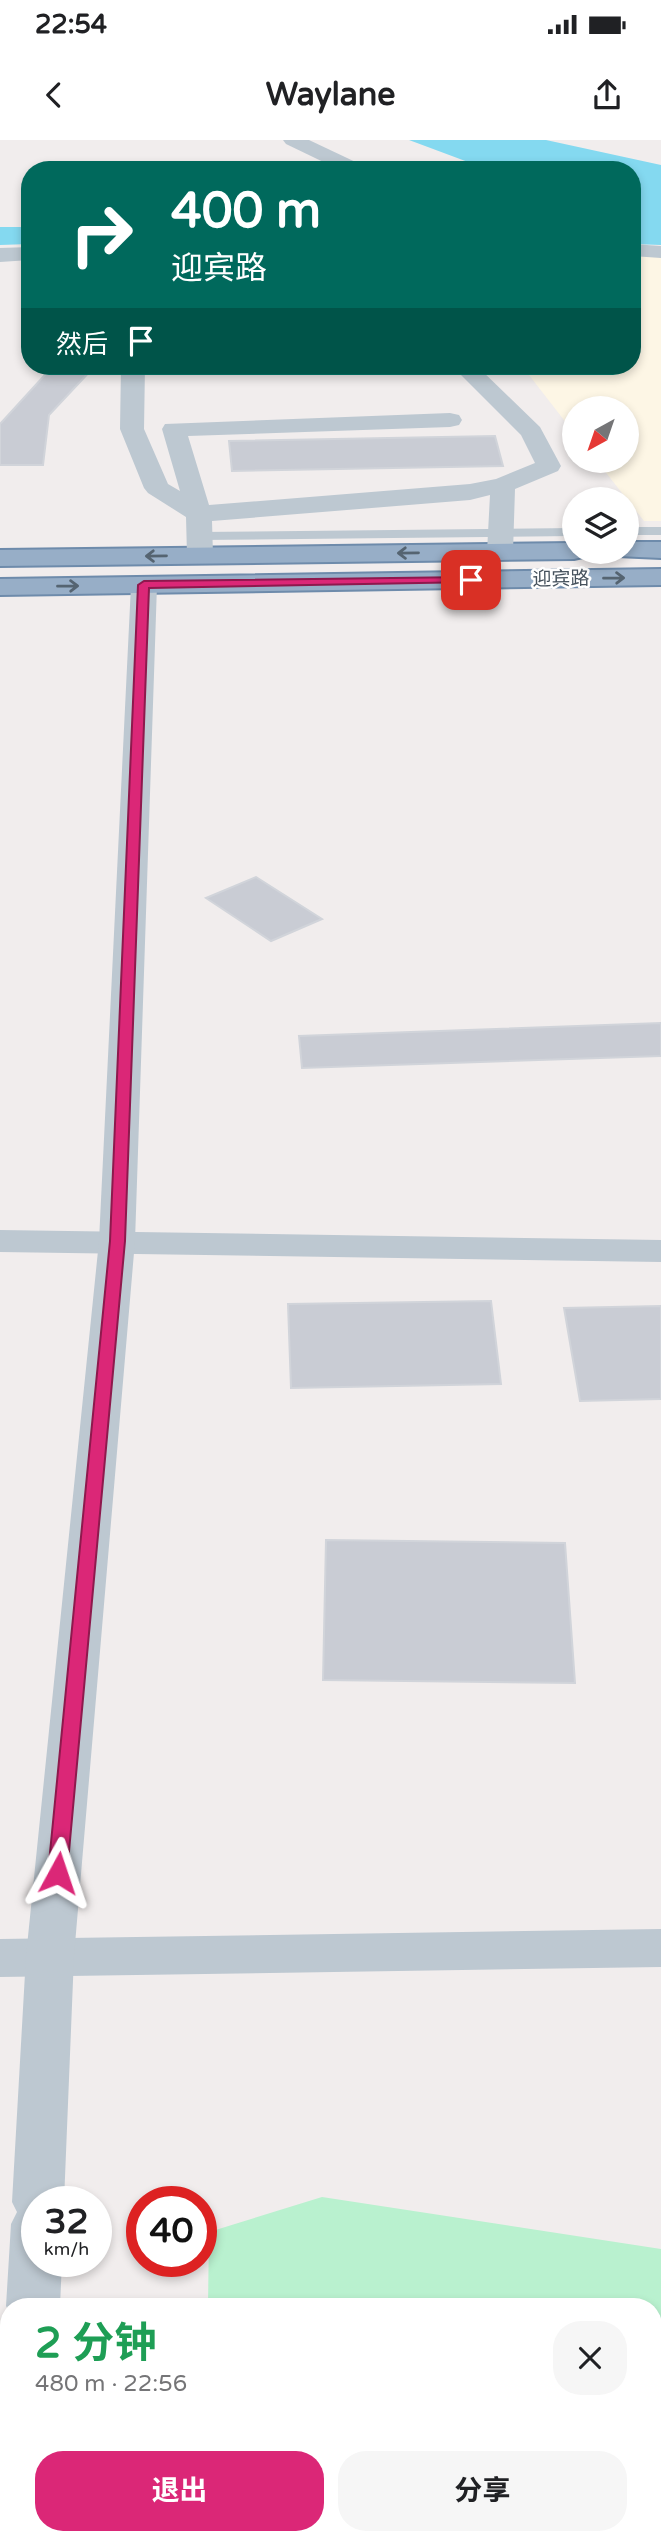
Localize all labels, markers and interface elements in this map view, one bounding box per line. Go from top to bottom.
text: 22:54 [35,9,107,40]
icon: back [35,76,73,114]
text: Waylane [266,76,395,114]
icon: share [588,76,626,114]
text: 400 m [171,182,321,241]
icon: right [56,189,147,280]
text: 迎宾路 [171,250,267,288]
icon: arrive [122,322,160,360]
text: 然后 [56,329,108,360]
north arrow [562,396,639,472]
map controls [562,396,639,564]
button: layers [562,487,639,564]
one-way arrow [397,546,420,560]
one-way arrow [145,549,168,563]
pin [441,550,501,610]
icon: arrive [452,561,490,599]
street label: 迎宾路 [532,568,590,590]
one-way arrow [602,571,625,585]
one-way arrow [56,579,79,593]
position arrow [21,1836,95,1910]
speed limit sign: 40 [126,2186,217,2277]
text: 32 [45,2201,88,2243]
text: km/h [44,2238,89,2260]
text: 2 分钟 [35,2318,156,2369]
button: close [553,2321,627,2395]
text: 480 m · 22:56 [35,2370,187,2398]
button: 退出 [35,2451,324,2531]
button: 分享 [338,2451,627,2531]

